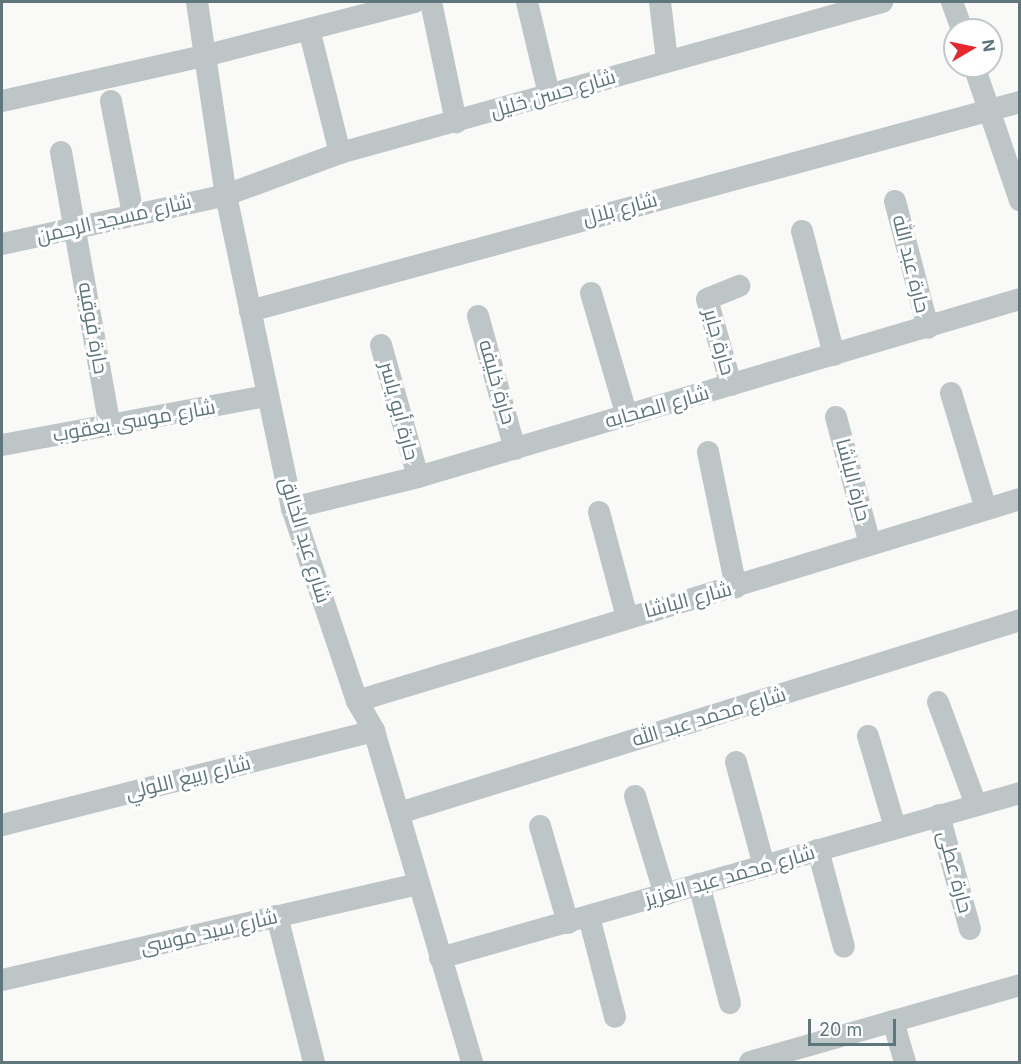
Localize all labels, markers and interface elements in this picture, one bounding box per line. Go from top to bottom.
north arrow [943,18,1003,78]
text: N [978,38,1000,53]
street label: شارع حسن خليل [488,65,618,123]
street label: شارع بلال [580,188,660,230]
street label: شارع مسجد الرحمن [34,190,194,248]
street label: حارة عبد الله [887,213,935,315]
street label: حارة فوقيه [73,280,113,376]
street label: حارة جابر [698,306,740,378]
street label: حارة خليفه [473,337,521,427]
street label: حارة أبو ياسر [374,359,424,463]
street label: شارع الصحابه [602,381,712,433]
street label: شارع موسى يعقوب [51,395,217,447]
street label: حارة الباشا [830,436,876,524]
street label: شارع عبد الخالق [274,474,336,606]
street label: شارع الباشا [642,577,734,623]
street label: شارع محمد عبد الله [629,682,789,752]
street label: شارع ربيع اللولي [123,751,253,805]
street label: حارة عطى [933,828,977,916]
street label: شارع محمد عبد العزيز [642,840,818,912]
street label: شارع سيد موسى [138,905,280,959]
scale bar [811,1007,900,1045]
text: 20 m [819,1019,862,1040]

